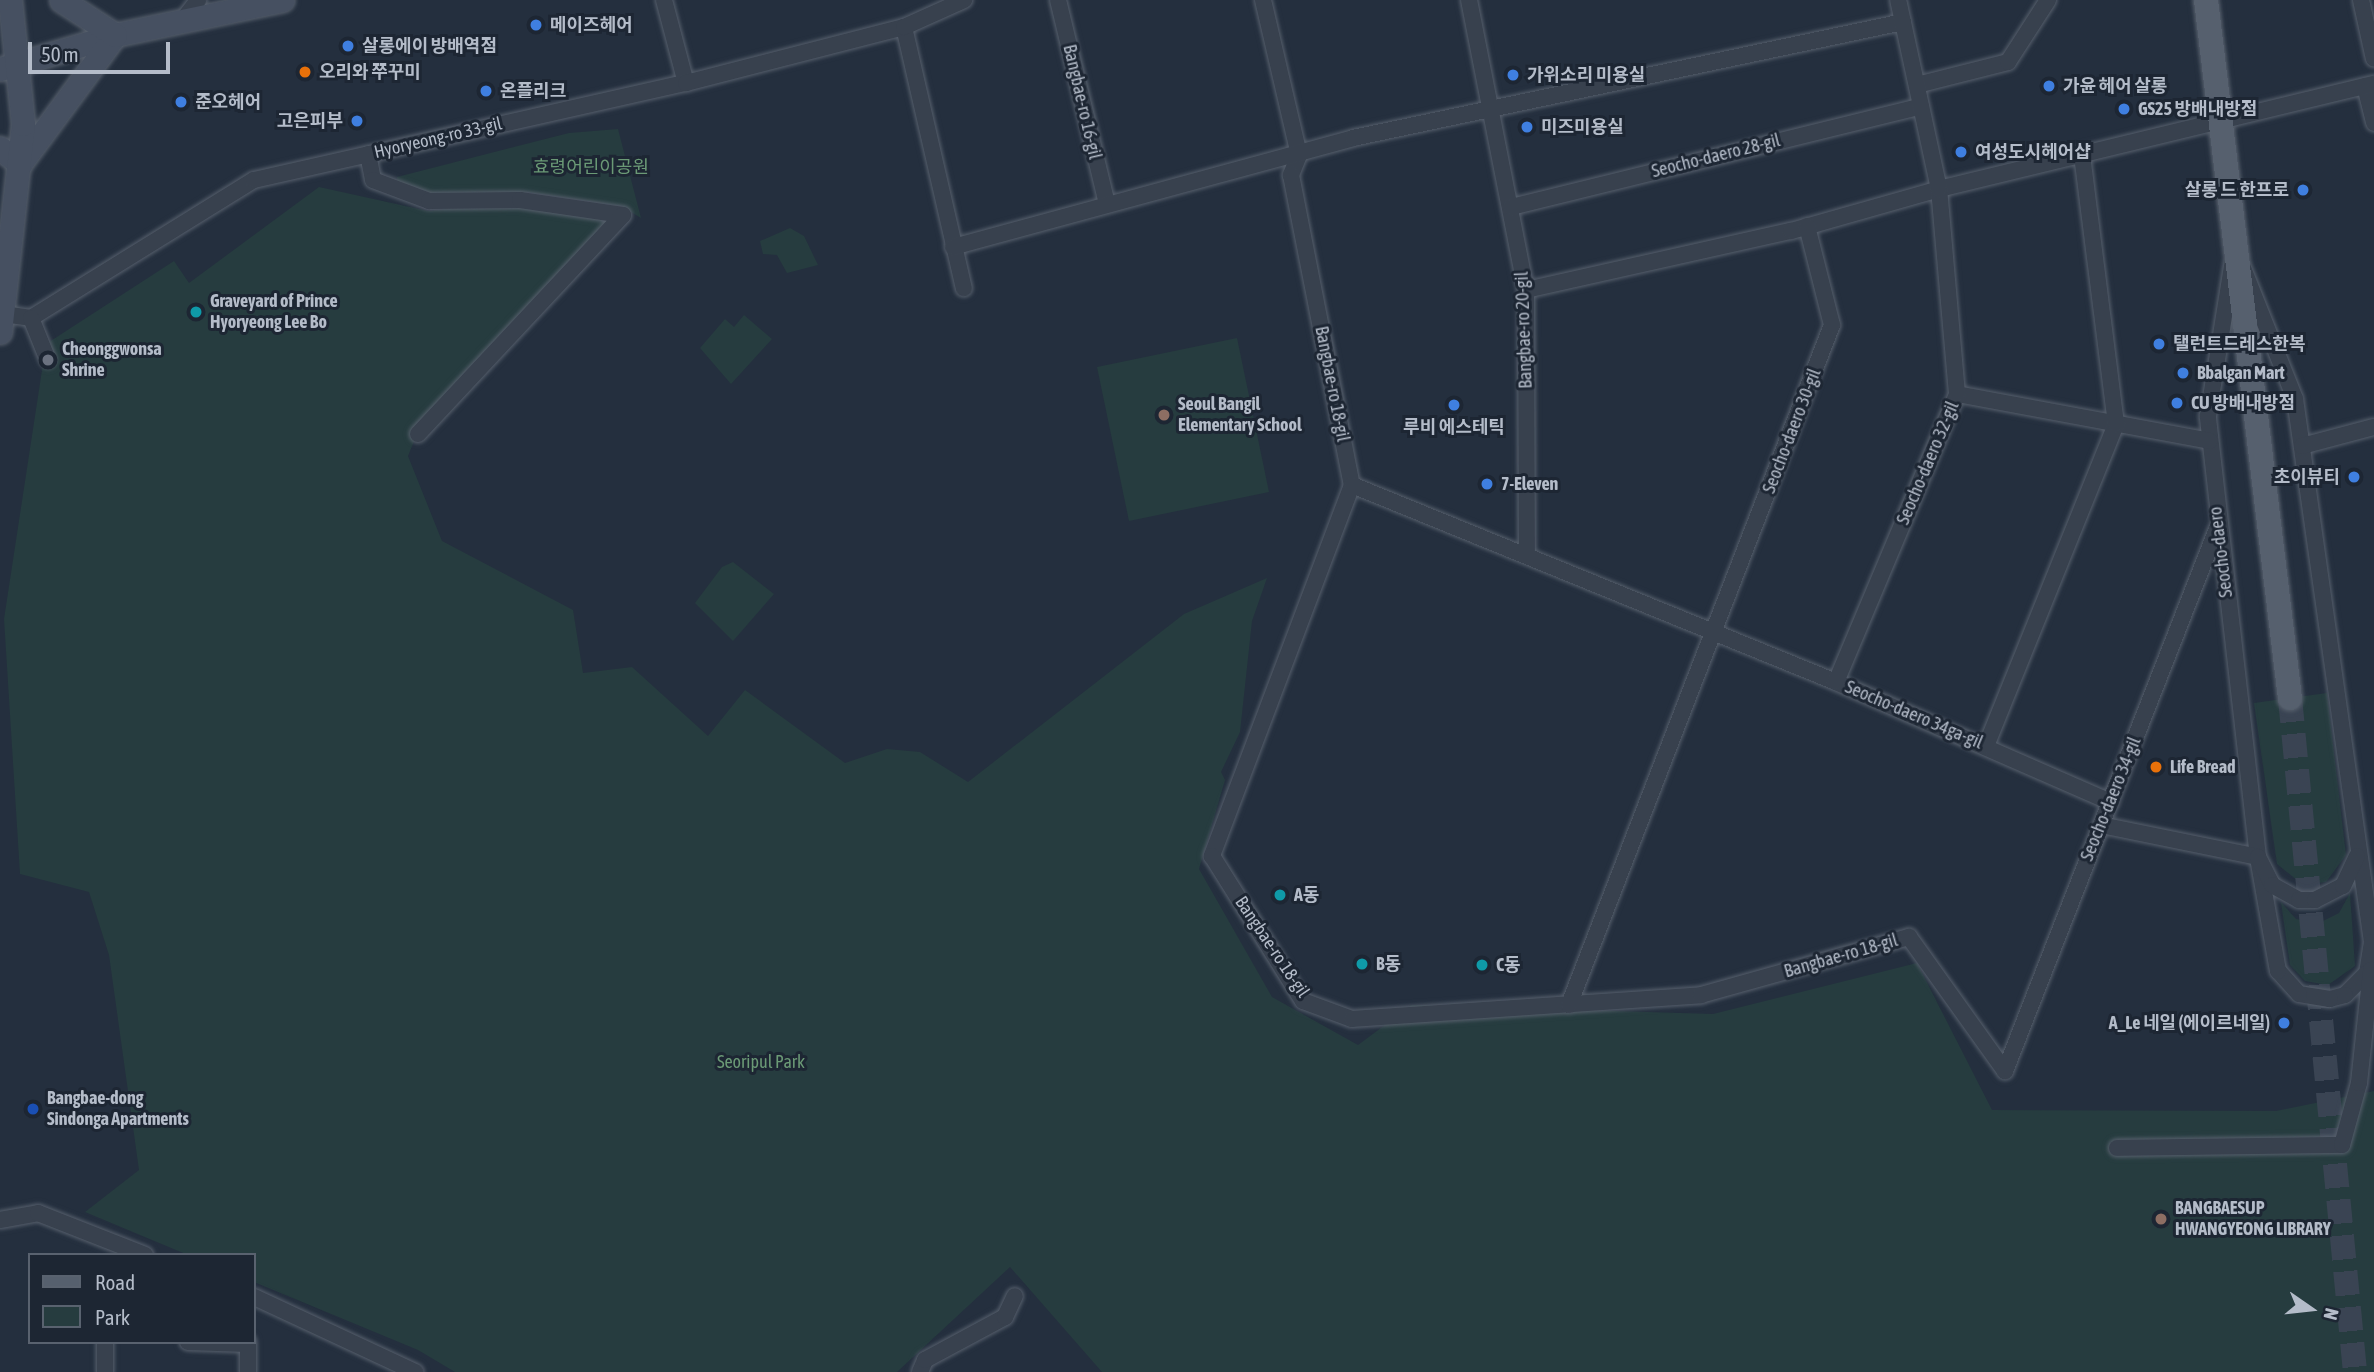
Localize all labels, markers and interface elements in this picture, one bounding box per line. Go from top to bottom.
place label: 메이즈헤어 [550,14,633,36]
marker: 메이즈헤어 [528,17,544,33]
scale bar [32,28,173,72]
place label: 살롱에이 방배역점 [362,35,497,57]
marker: 살롱에이 방배역점 [340,38,356,54]
text: 50 m [41,42,79,66]
street label: Bangbae-ro 16-gil [1058,42,1106,162]
place label: 오리와 쭈꾸미 [319,61,421,83]
marker: 오리와 쭈꾸미 [297,64,313,80]
place label: 가위소리 미용실 [1527,64,1645,86]
marker: 가위소리 미용실 [1505,67,1521,83]
place label: 가윤 헤어 살롱 [2063,75,2167,97]
marker: 가윤 헤어 살롱 [2041,78,2057,94]
place label: 온플리크 [500,80,566,102]
marker: 온플리크 [478,83,494,99]
place label: 준오헤어 [195,91,261,113]
marker: 준오헤어 [173,94,189,110]
place label: GS25 방배내방점 [2138,98,2257,120]
marker: GS25 방배내방점 [2116,101,2132,117]
place label: 고은피부 [277,110,343,132]
marker: 고은피부 [349,113,365,129]
street label: Hyoryeong-ro 33-gil [372,113,504,163]
place label: 미즈미용실 [1541,116,1624,138]
marker: 미즈미용실 [1519,119,1535,135]
street label: Seocho-daero 28-gil [1649,130,1783,182]
place label: 여성도시헤어샵 [1975,141,2091,163]
marker: 여성도시헤어샵 [1953,144,1969,160]
park label: 효령어린이공원 [533,156,649,178]
place label: 살롱 드 한프로 [2185,179,2289,201]
marker: 살롱 드 한프로 [2295,182,2311,198]
street label: Bangbae-ro 20-gil [1511,271,1537,389]
place label: Graveyard of Prince Hyoryeong Lee Bo [210,291,338,334]
marker: Graveyard of Prince Hyoryeong Lee Bo [188,304,204,320]
street label: Bangbae-ro 18-gil [1310,324,1354,444]
place label: 탤런트드레스한복 [2173,333,2305,355]
marker: 탤런트드레스한복 [2151,336,2167,352]
place label: Cheonggwonsa Shrine [62,339,162,382]
marker: Cheonggwonsa Shrine [40,352,56,368]
place label: Bbalgan Mart [2197,362,2285,384]
marker: Bbalgan Mart [2175,365,2191,381]
street label: Seocho-daero 30-gil [1758,366,1826,496]
place label: CU 방배내방점 [2191,392,2295,414]
place label: Seoul Bangil Elementary School [1178,394,1302,436]
marker: CU 방배내방점 [2169,395,2185,411]
marker: 루비 에스테틱 [1446,397,1462,413]
street label: Seocho-daero 32-gil [1892,398,1964,528]
marker: Seoul Bangil Elementary School [1156,407,1172,423]
place label: 루비 에스테틱 [1403,416,1505,438]
place label: 초이뷰티 [2274,466,2340,488]
marker: 초이뷰티 [2346,469,2362,485]
place label: 7-Eleven [1501,473,1558,495]
marker: 7-Eleven [1479,476,1495,492]
street label: Seocho-daero [2205,505,2237,599]
street label: Seocho-daero 34ga-gil [1842,676,1986,754]
street label: Seocho-daero 34-gil [2076,734,2146,864]
place label: Life Bread [2170,756,2236,778]
marker: Life Bread [2148,759,2164,775]
place label: A동 [1294,884,1319,906]
marker: A동 [1272,887,1288,903]
street label: Bangbae-ro 18-gil [1230,892,1314,1002]
street label: Bangbae-ro 18-gil [1782,929,1900,983]
place label: B동 [1376,953,1401,975]
place label: C동 [1496,954,1521,976]
marker: B동 [1354,956,1370,972]
marker: C동 [1474,957,1490,973]
place label: A_Le 네일 (에이르네일) [2109,1012,2270,1034]
marker: A_Le 네일 (에이르네일) [2276,1015,2292,1031]
park label: Seoripul Park [717,1051,805,1073]
place label: Bangbae-dong Sindonga Apartments [47,1088,189,1130]
marker: Bangbae-dong Sindonga Apartments [25,1101,41,1117]
place label: BANGBAESUP HWANGYEONG LIBRARY [2175,1198,2331,1240]
marker: BANGBAESUP HWANGYEONG LIBRARY [2153,1211,2169,1227]
legend [28,1253,256,1344]
text: Road [95,1270,135,1294]
north arrow [2276,1274,2346,1344]
text: Park [95,1305,130,1329]
text: N [2319,1306,2343,1322]

